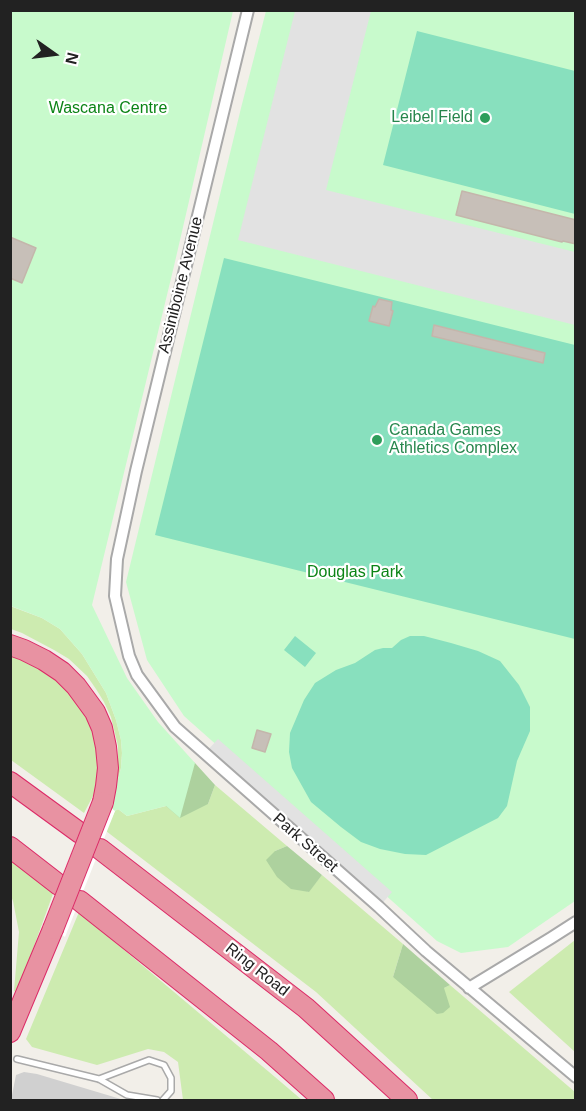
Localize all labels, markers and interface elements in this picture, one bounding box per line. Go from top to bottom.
north arrow [24,24,84,84]
text: N [62,51,82,66]
park label: Wascana Centre [49,99,167,119]
place label: Leibel Field [391,108,473,128]
marker: Leibel Field [478,111,492,125]
street label: Assiniboine Avenue [155,215,207,355]
place label: Canada Games Athletics Complex [389,421,517,459]
marker: Canada Games Athletics Complex [370,433,384,447]
park label: Douglas Park [307,563,403,583]
street label: Park Street [269,810,341,876]
street label: Ring Road [221,939,293,1001]

